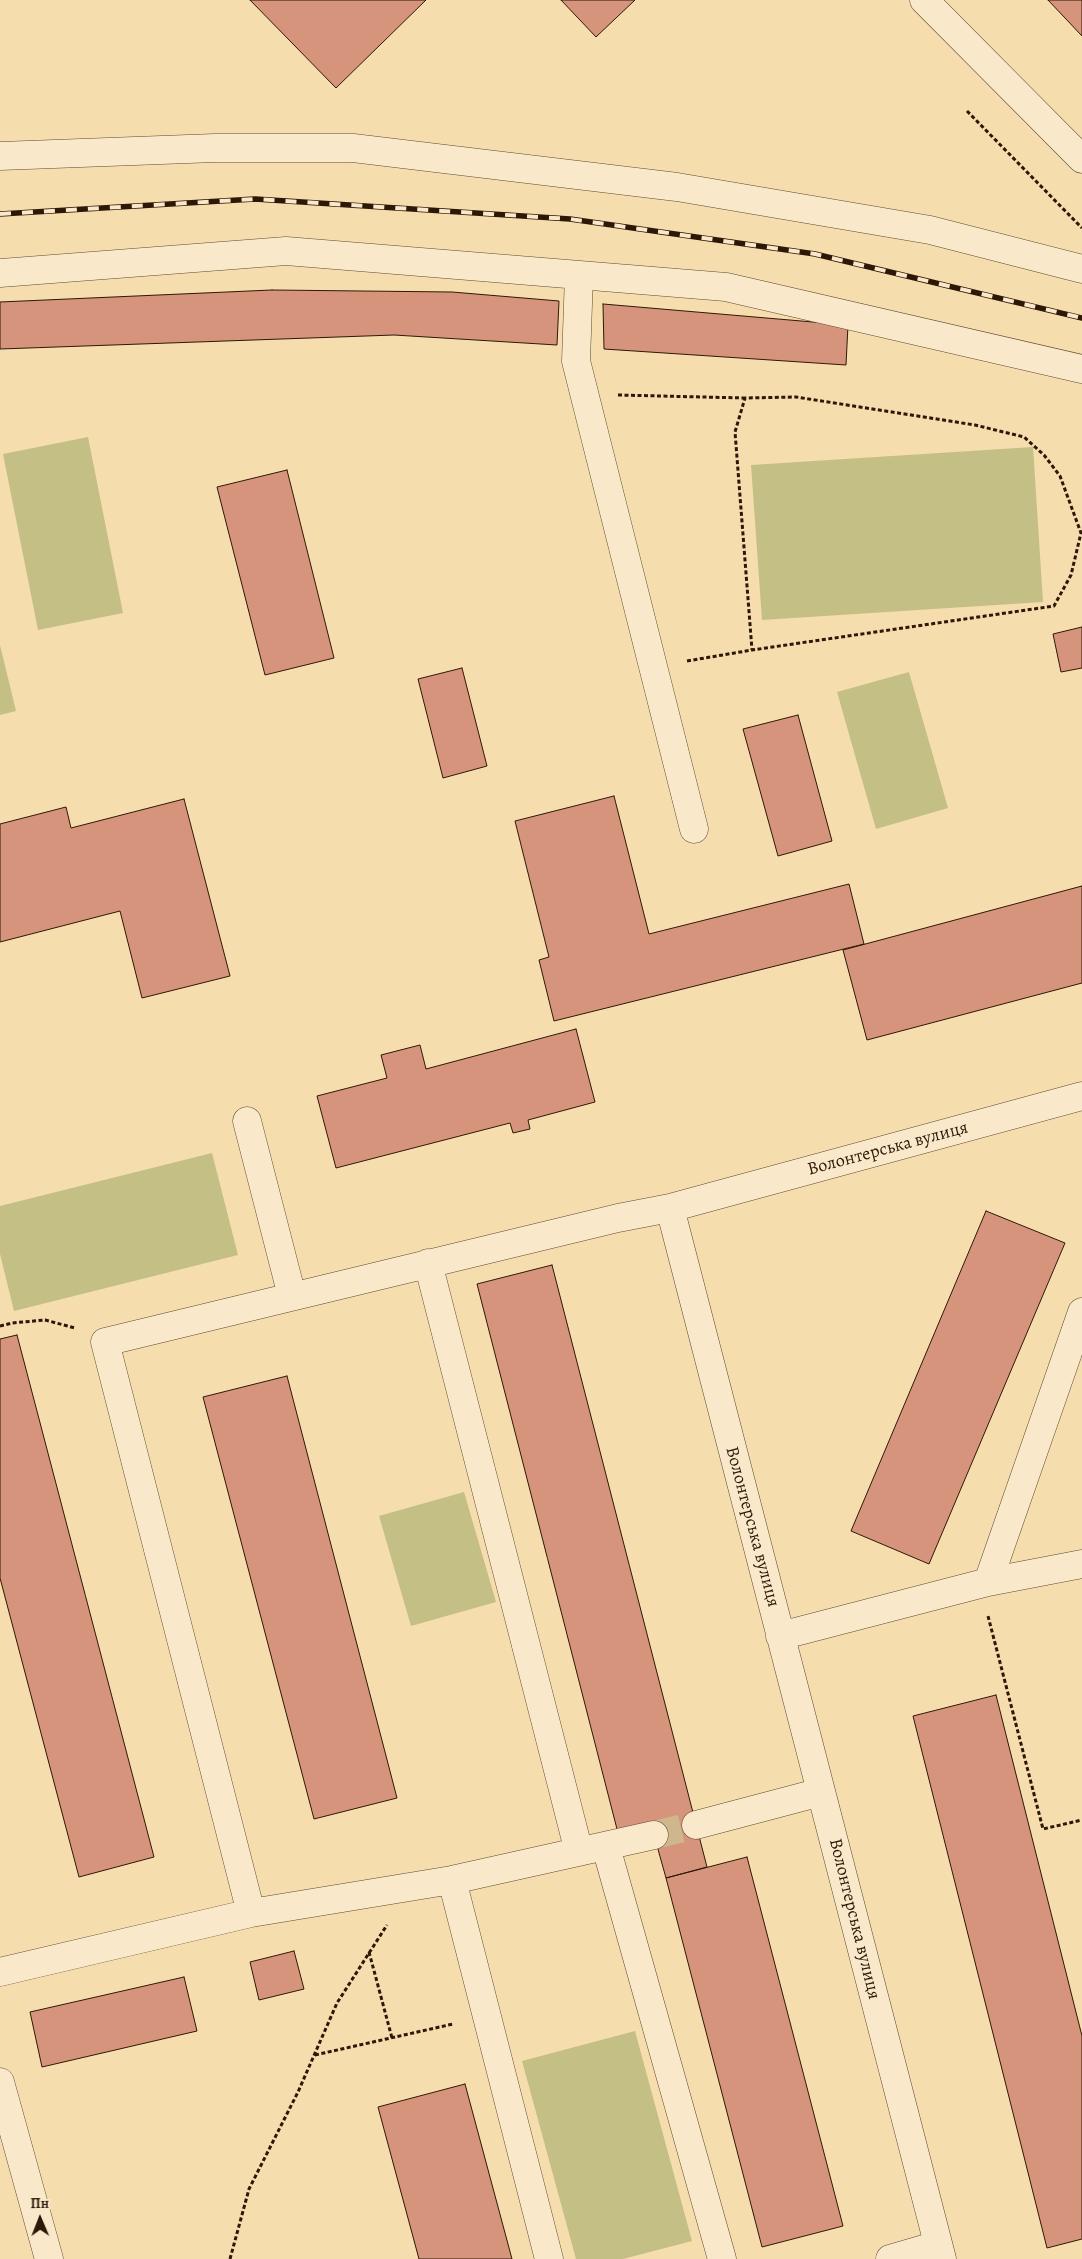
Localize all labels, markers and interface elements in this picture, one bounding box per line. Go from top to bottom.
street label: Волонтерська вулиця [805,1117,971,1181]
street label: Волонтерська вулиця [720,1444,784,1610]
street label: Волонтерська вулиця [824,1836,884,2002]
north arrow [15,2194,65,2244]
text: Пн [30,2194,49,2213]

